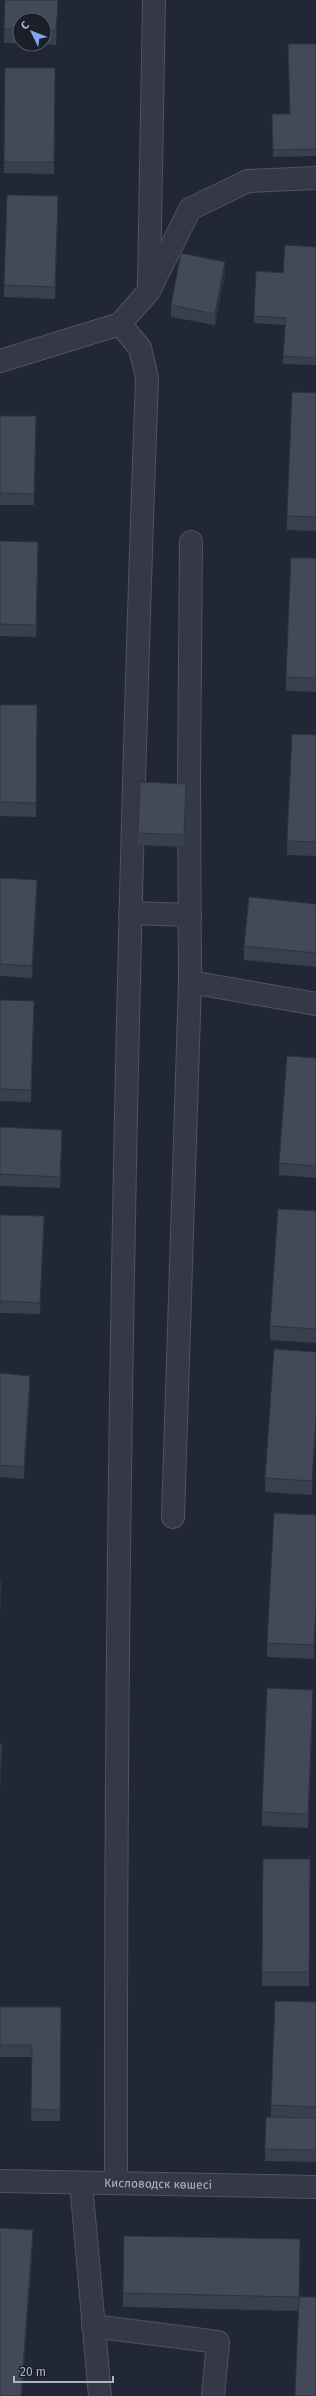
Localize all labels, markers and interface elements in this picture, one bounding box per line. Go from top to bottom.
north arrow [12,12,52,52]
text: С [18,18,32,32]
street label: Кисловодск көшесі [104,2176,212,2192]
scale bar [14,2358,113,2384]
text: 20 m [20,2365,46,2379]

